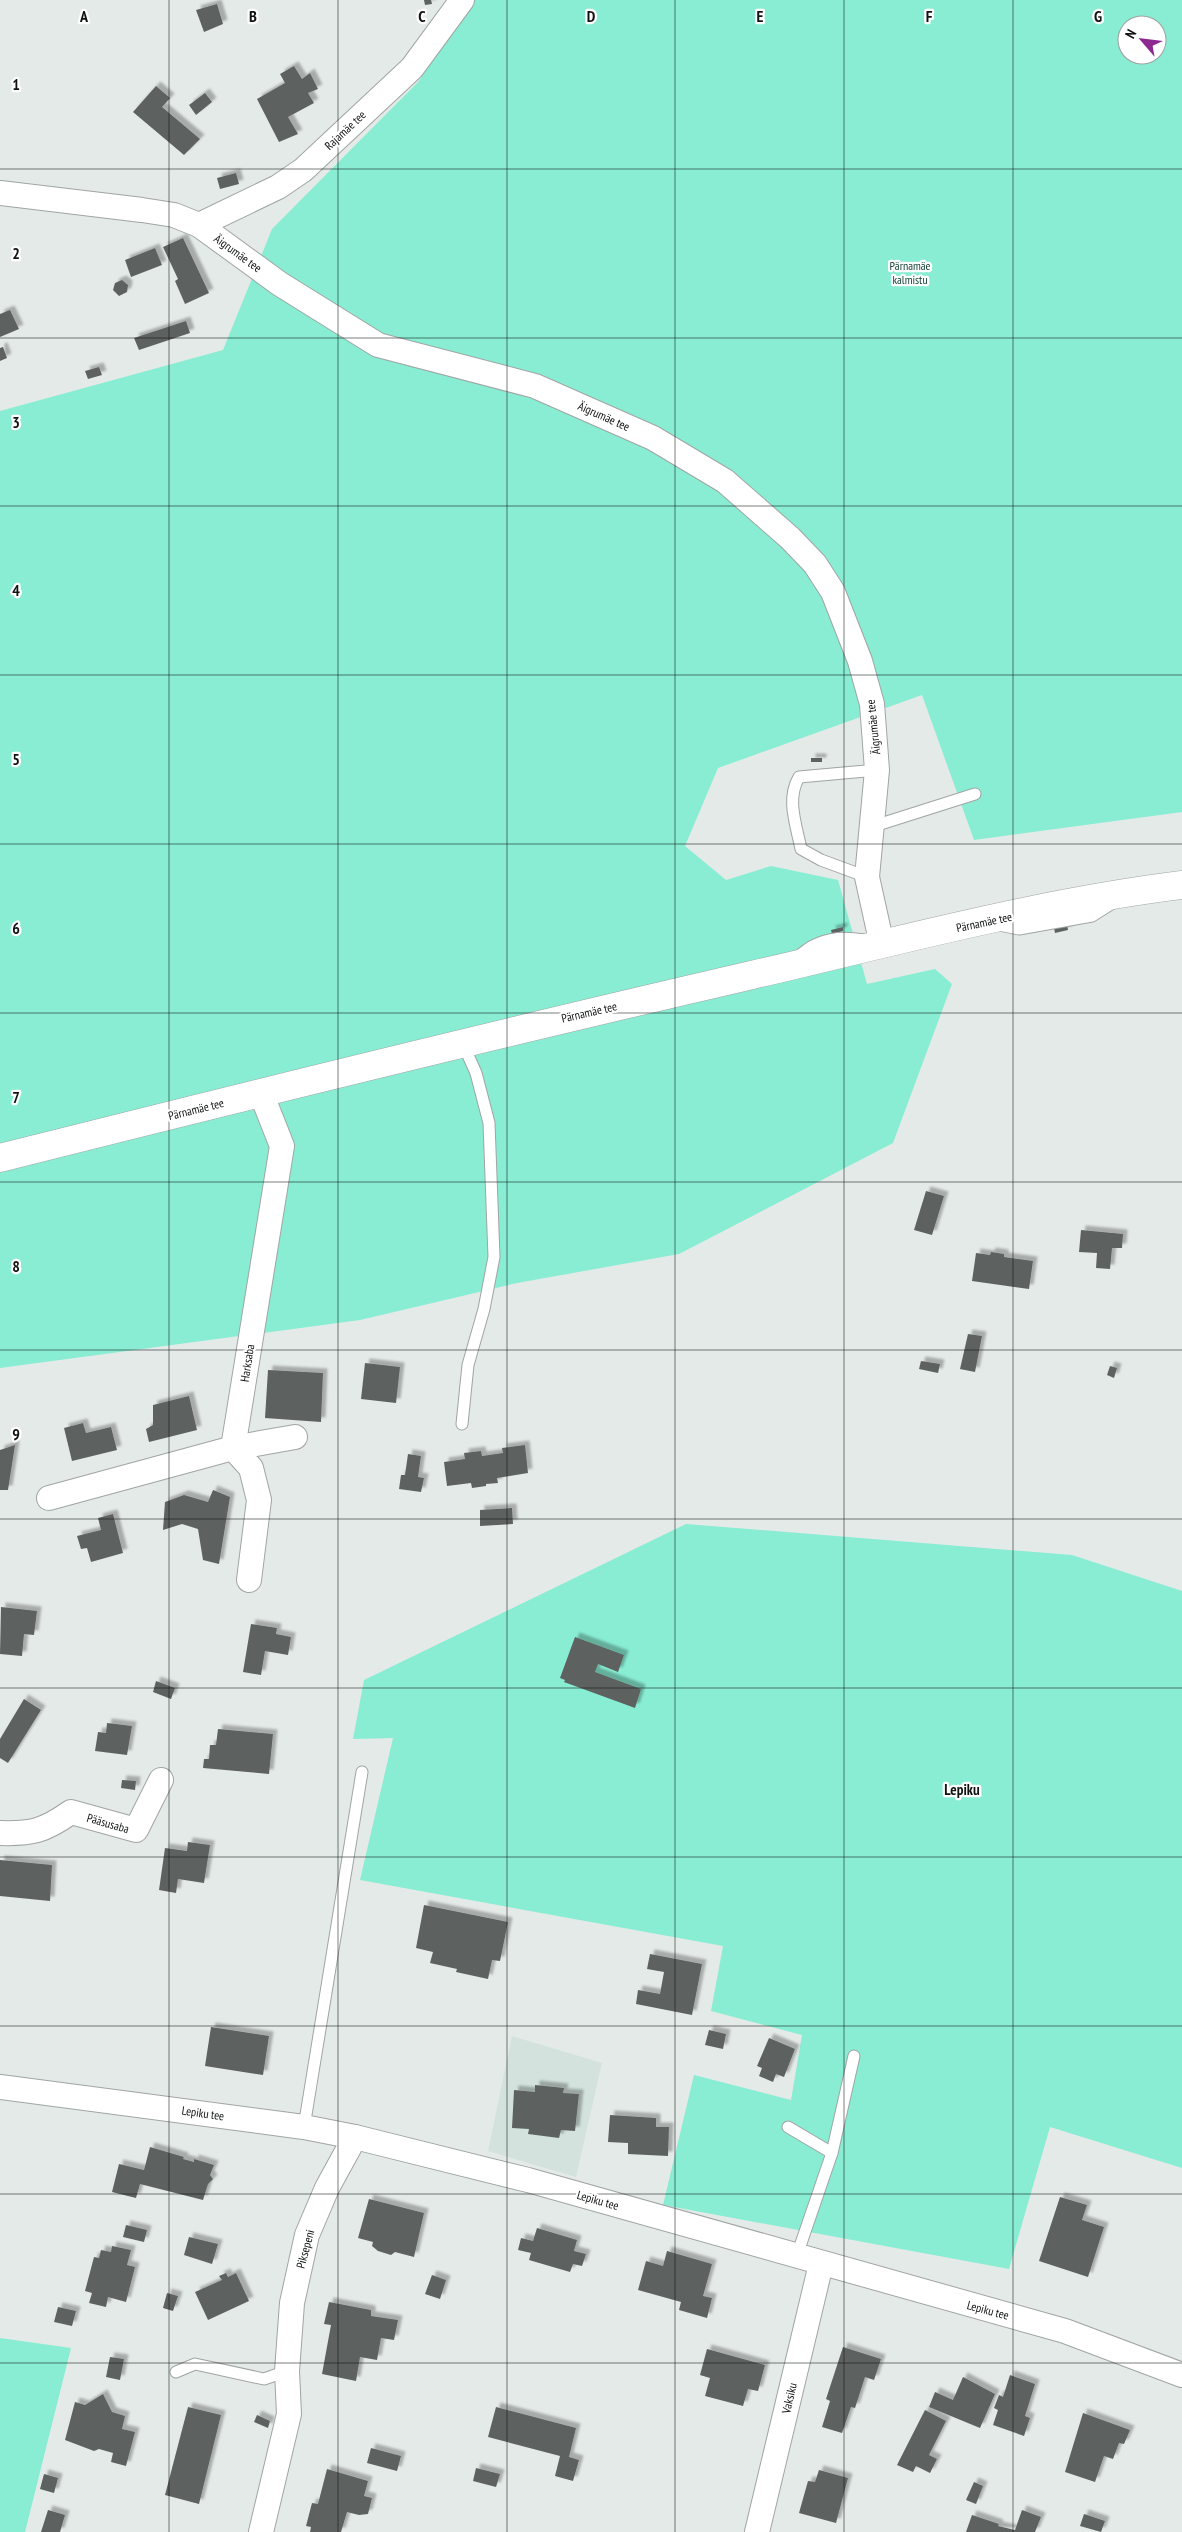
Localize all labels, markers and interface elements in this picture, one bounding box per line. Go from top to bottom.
text: A [79,6,89,26]
text: B [249,6,257,26]
text: C [418,6,426,26]
text: D [587,6,596,26]
text: E [757,6,764,26]
text: F [926,6,933,26]
text: G [1094,6,1102,26]
north arrow [1117,15,1167,65]
text: N [1121,26,1140,41]
text: 1 [12,74,20,94]
street label: Rajamäe tee [321,107,369,153]
street label: Äigrumäe tee [211,231,265,275]
text: 2 [12,243,20,263]
park label: Pärnamäe kalmistu [889,258,931,287]
street label: Äigrumäe tee [576,398,632,434]
text: 3 [12,412,20,432]
text: 4 [12,580,20,600]
street label: Äigrumäe tee [863,699,883,755]
text: 5 [12,749,20,769]
street label: Pärnamäe tee [955,909,1013,935]
text: 6 [12,918,20,938]
street label: Pärnamäe tee [560,998,618,1026]
text: 7 [12,1087,20,1107]
street label: Pärnamäe tee [167,1095,225,1123]
text: 8 [12,1256,20,1276]
street label: Harksaba [237,1343,257,1383]
text: 9 [12,1424,20,1444]
district label: Lepiku [944,1780,980,1799]
street label: Pääsusaba [85,1810,131,1836]
street label: Lepiku tee [181,2103,225,2123]
street label: Lepiku tee [575,2187,621,2213]
street label: Piksepeni [293,2228,317,2270]
street label: Lepiku tee [965,2297,1011,2323]
street label: Vaksiku [778,2381,800,2416]

